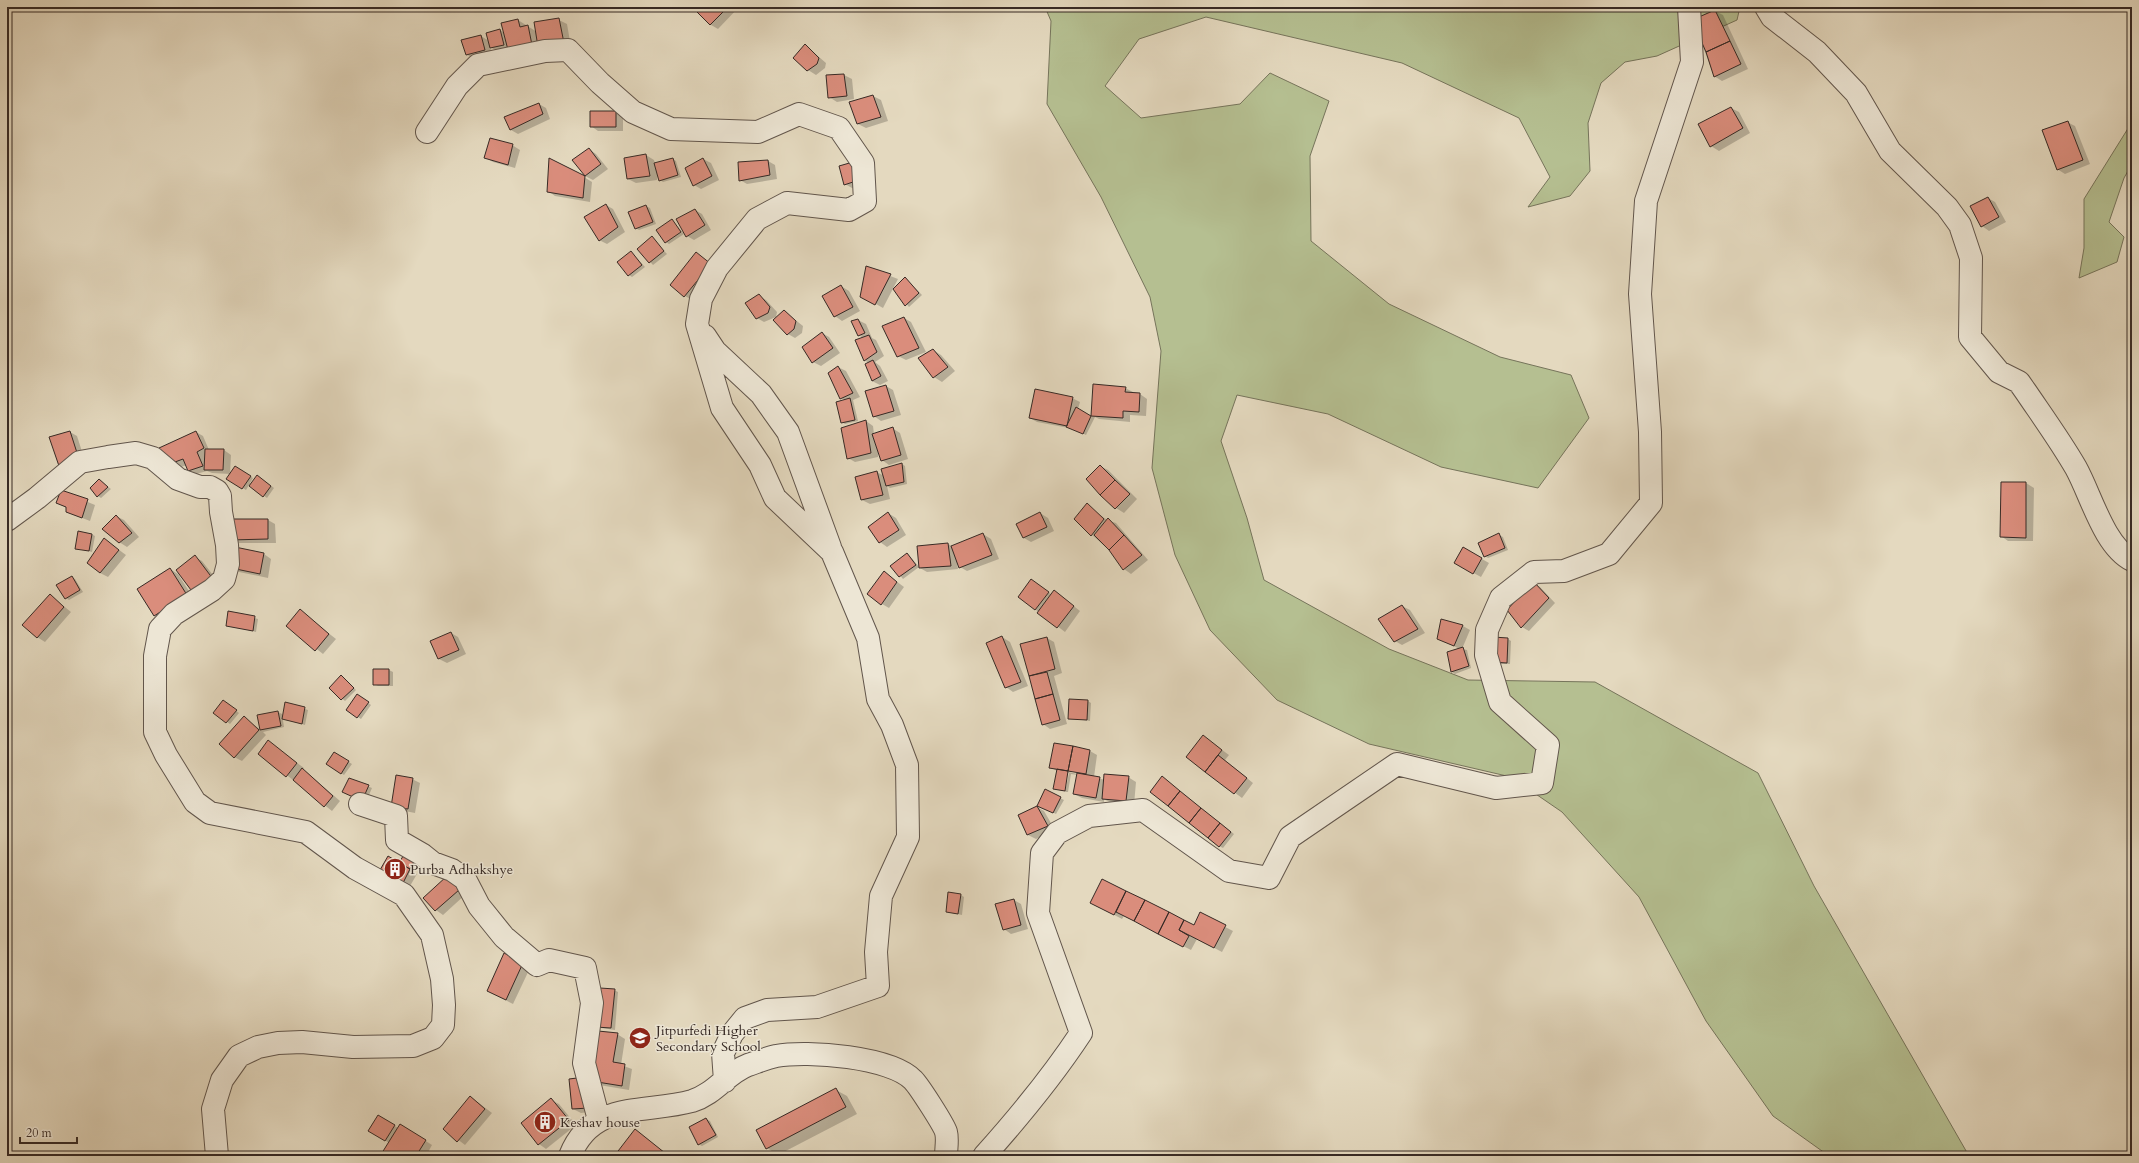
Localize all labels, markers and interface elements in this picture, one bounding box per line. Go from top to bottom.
building icon: Purba Adhakshye [382,856,408,882]
place label: Purba Adhakshye [410,860,513,879]
place label: Jitpurfedi Higher Secondary School [654,1021,761,1056]
school or university icon: Jitpurfedi Higher Secondary School [627,1025,653,1051]
building icon: Keshav house [532,1109,558,1135]
place label: Keshav house [560,1113,640,1132]
scale bar [20,1119,77,1145]
text: 20 m [26,1125,53,1141]

